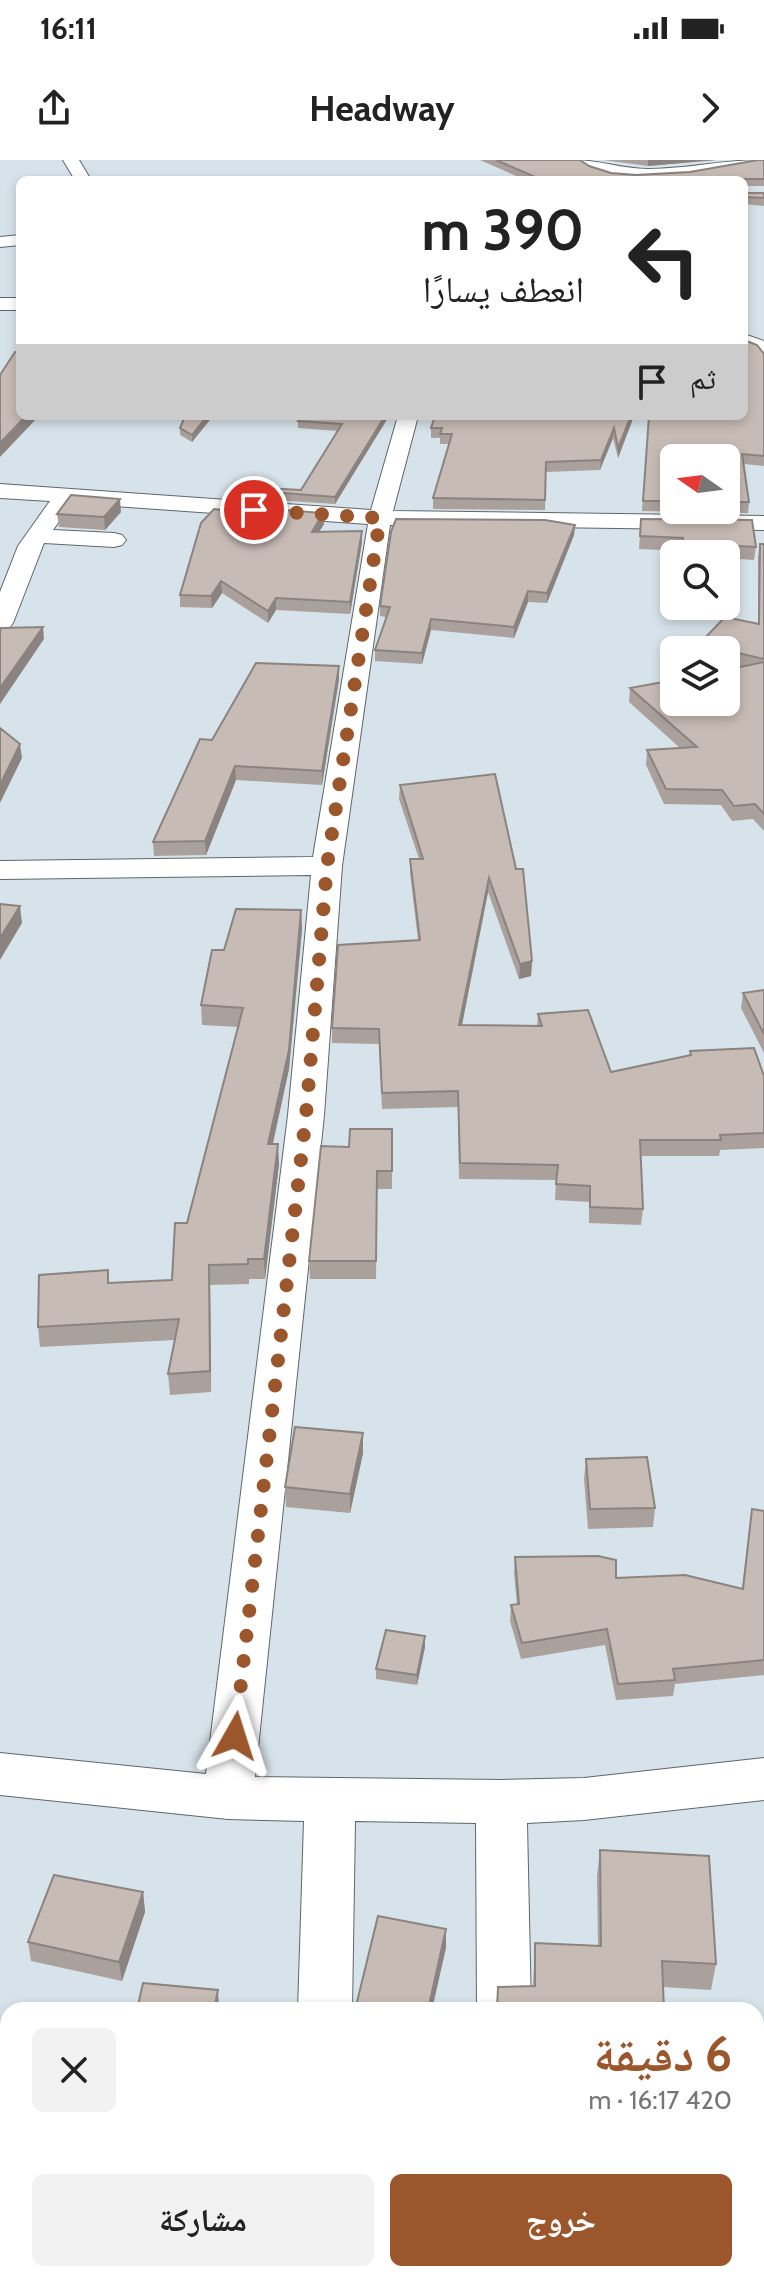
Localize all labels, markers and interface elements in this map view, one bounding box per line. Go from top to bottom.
text: 16:11 [40,10,97,47]
icon: share [32,86,76,130]
text: Headway [309,86,455,130]
icon: forward [688,86,732,130]
text: 390 m [422,196,584,264]
icon: left [612,208,716,312]
text: انعطف يسارًا [423,267,584,311]
icon: arrive [630,360,674,404]
text: ثم [690,360,716,397]
north arrow [660,444,740,524]
map controls [660,444,740,716]
pin [220,476,288,544]
icon: arrive [232,488,276,532]
button: search [660,540,740,620]
button: layers [660,636,740,716]
position arrow [193,1694,277,1778]
text: 6 دقيقة [593,2025,732,2083]
button: close [32,2028,116,2112]
text: 420 m · 16:17 [588,2084,732,2116]
button: مشاركة [32,2174,374,2266]
button: خروج [390,2174,732,2266]

